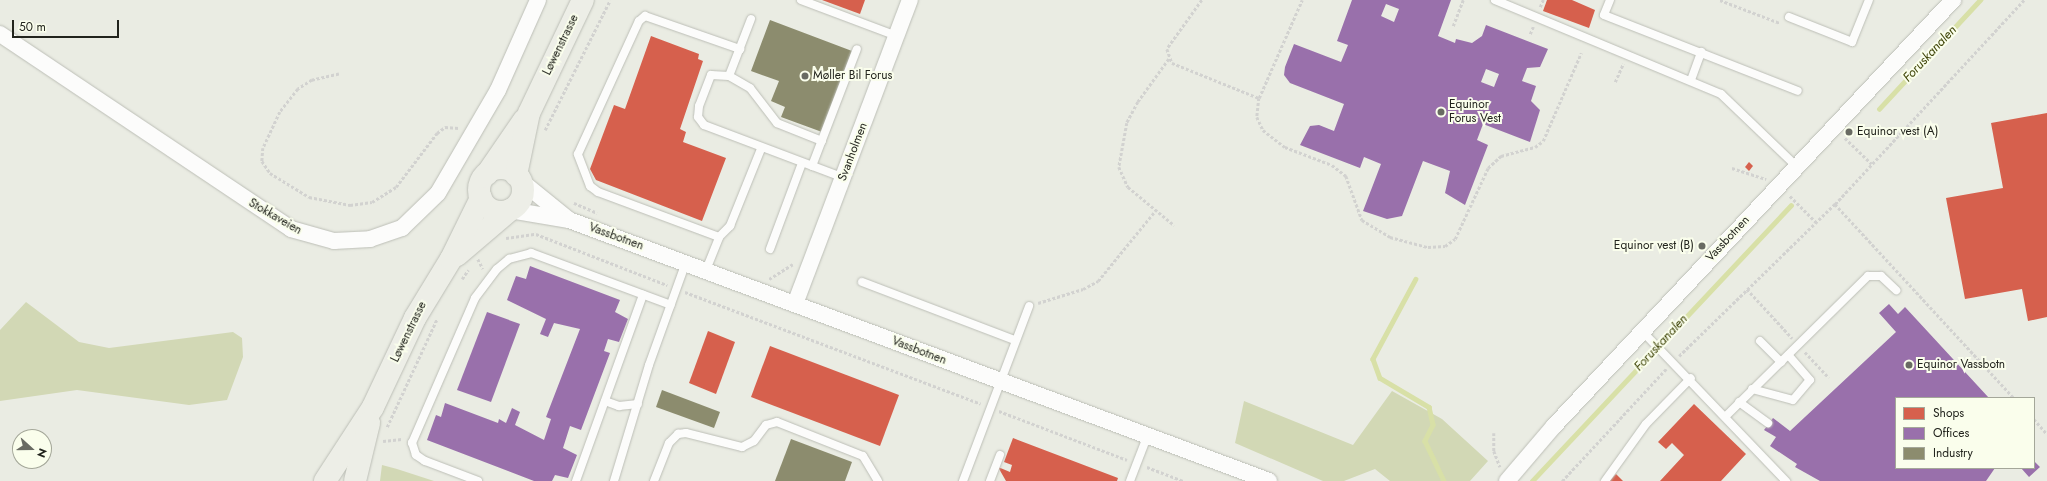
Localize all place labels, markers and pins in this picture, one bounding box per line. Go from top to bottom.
place label: Møller Bil Forus [813,69,892,83]
marker: Møller Bil Forus [800,71,810,81]
place label: Equinor Forus Vest [1449,98,1501,126]
marker: Equinor Forus Vest [1436,107,1446,117]
place label: Equinor vest (A) [1857,125,1938,139]
marker: Equinor vest (A) [1844,127,1854,137]
place label: Equinor vest (B) [1614,239,1694,253]
marker: Equinor vest (B) [1697,241,1707,251]
place label: Equinor Vassbotn [1917,358,2005,372]
marker: Equinor Vassbotn [1904,360,1914,370]

